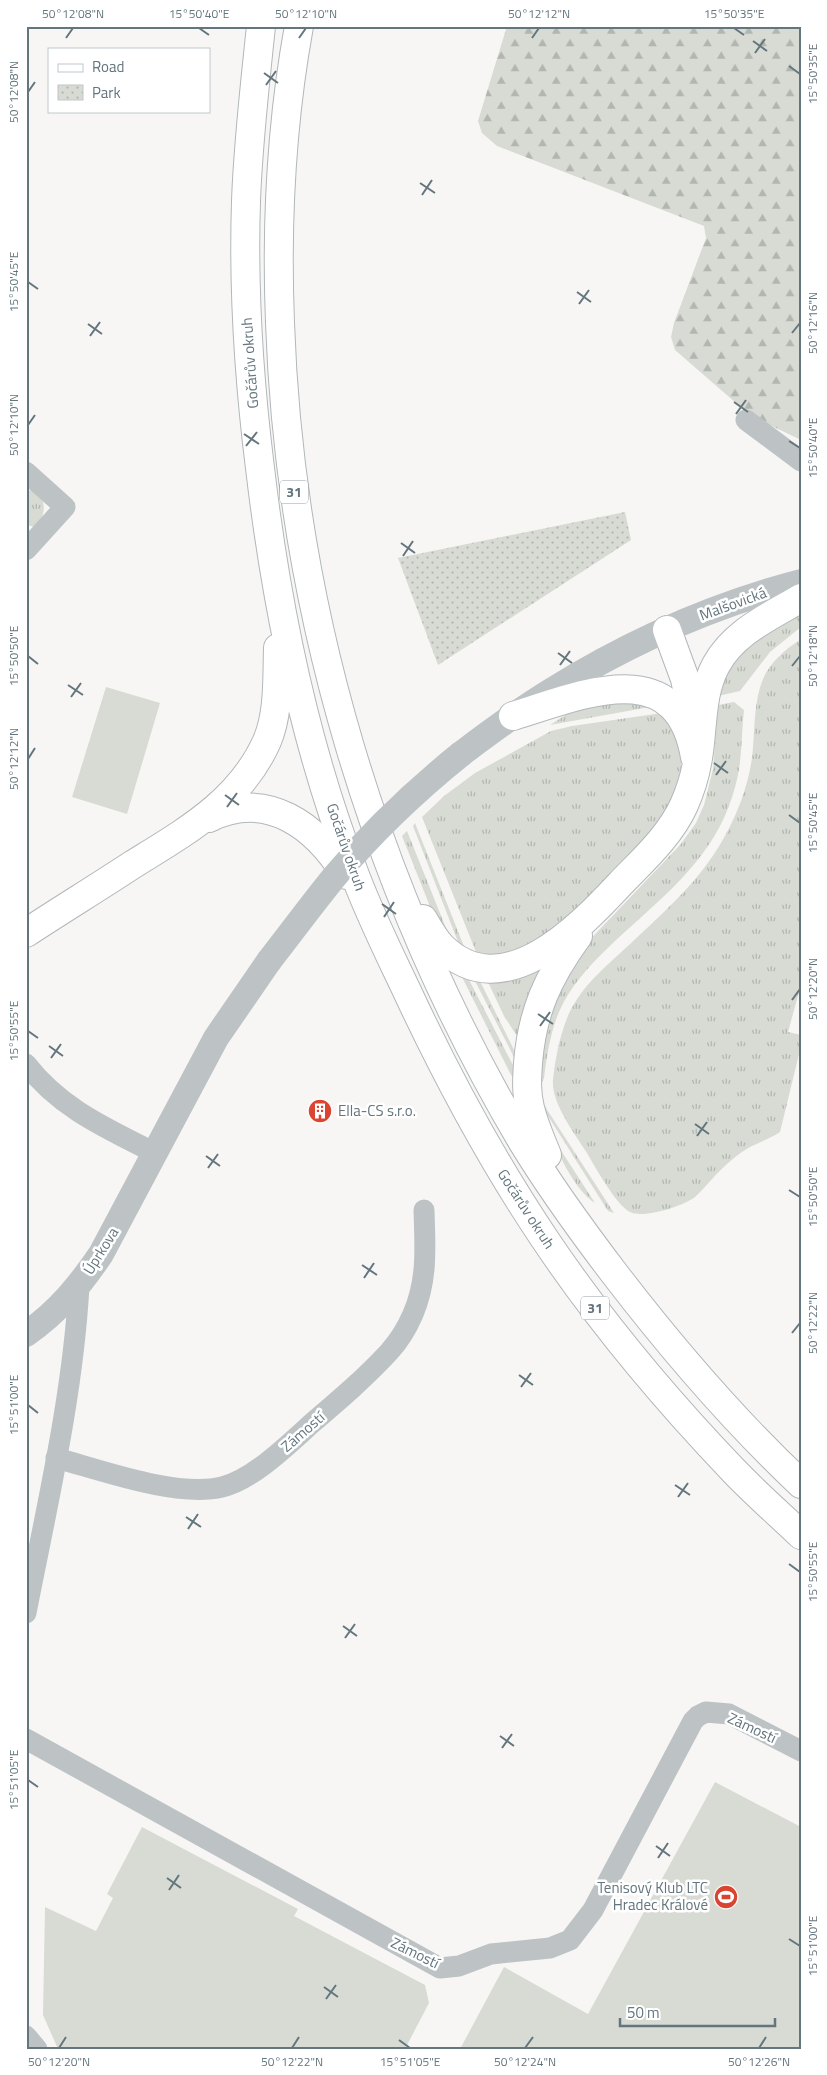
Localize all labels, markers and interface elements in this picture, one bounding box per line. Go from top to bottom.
text: 50°12'08"N [42,4,104,23]
text: 15°50'40"E [169,4,230,23]
text: 50°12'10"N [275,4,337,23]
text: 50°12'12"N [508,4,570,23]
text: 15°50'35"E [704,4,765,23]
text: 15°50'35"E [803,43,822,104]
legend [48,48,210,112]
text: Road [92,55,124,78]
text: 50°12'08"N [4,61,23,123]
text: Park [92,81,121,104]
text: 15°50'45"E [4,251,23,312]
text: 50°12'16"N [803,292,822,354]
street label: Gočárův okruh [235,317,264,409]
text: 50°12'10"N [4,394,23,456]
text: 15°50'40"E [803,417,822,478]
road number: 31 [280,481,308,504]
street label: Malšovická [696,581,770,626]
text: 15°50'50"E [4,625,23,686]
text: 50°12'18"N [803,625,822,687]
text: 50°12'12"N [4,728,23,790]
text: 15°50'45"E [803,792,822,853]
street label: Gočárův okruh [321,800,372,894]
text: 50°12'20"N [803,958,822,1020]
text: 15°50'55"E [4,1000,23,1061]
building icon: Ella-CS s.r.o. [307,1098,333,1124]
place label: Ella-CS s.r.o. [338,1099,416,1122]
street label: Gočárův okruh [492,1164,561,1253]
text: 15°50'50"E [803,1166,822,1227]
street label: Úprkova [77,1222,124,1279]
text: 50°12'22"N [803,1292,822,1354]
road number: 31 [581,1296,609,1320]
text: 15°51'00"E [4,1374,23,1435]
street label: Zámostí [276,1405,331,1457]
text: 15°50'55"E [803,1541,822,1602]
street label: Zámostí [724,1706,782,1750]
text: 15°51'05"E [4,1749,23,1810]
place label: Tenisový Klub LTC Hradec Králové [597,1876,708,1916]
sports icon: Tenisový Klub LTC Hradec Králové [713,1884,739,1910]
text: 15°51'00"E [803,1915,822,1976]
street label: Zámostí [387,1931,445,1975]
scale bar [620,1995,774,2027]
text: 50 m [627,2001,660,2024]
text: 50°12'20"N [28,2052,90,2071]
text: 50°12'22"N [261,2052,323,2071]
text: 15°51'05"E [380,2052,441,2071]
text: 50°12'24"N [494,2052,556,2071]
text: 50°12'26"N [728,2052,790,2071]

